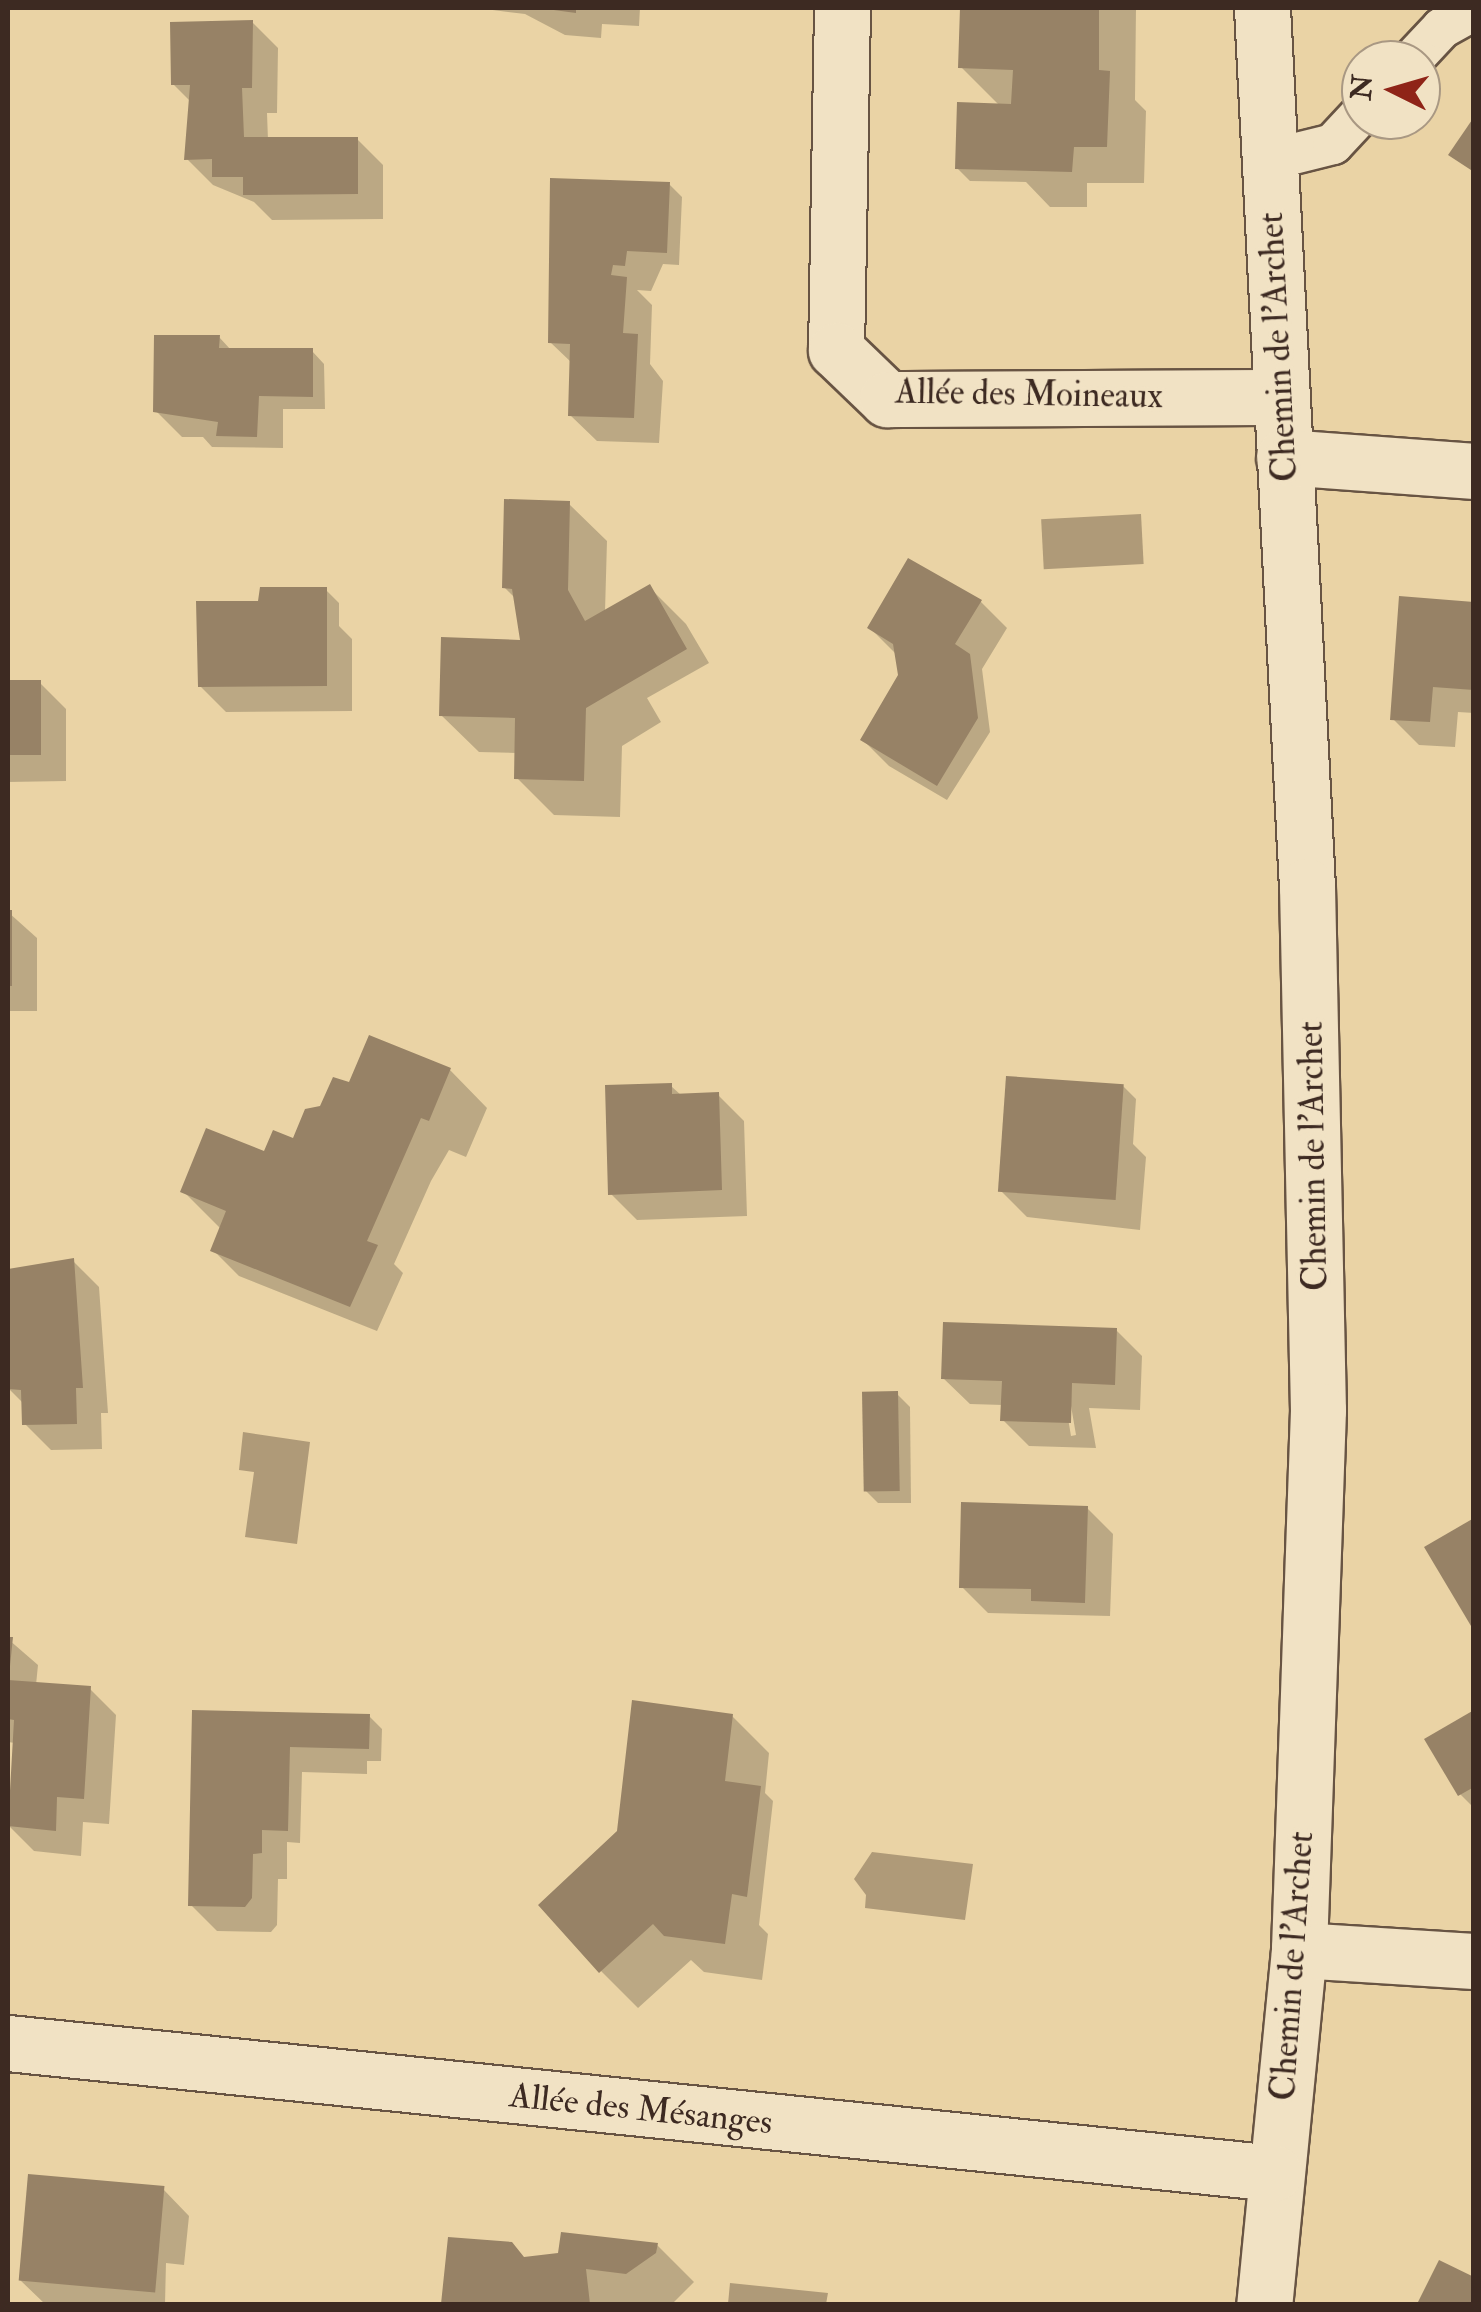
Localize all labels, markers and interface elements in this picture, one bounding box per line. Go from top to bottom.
north arrow [1341,40,1441,140]
text: N [1344,74,1381,102]
street label: Chemin de l'Archet [1250,211,1306,483]
street label: Allée des Moineaux [895,371,1163,417]
street label: Chemin de l'Archet [1290,1021,1336,1291]
street label: Chemin de l'Archet [1262,1830,1322,2102]
street label: Allée des Mésanges [507,2074,775,2144]

